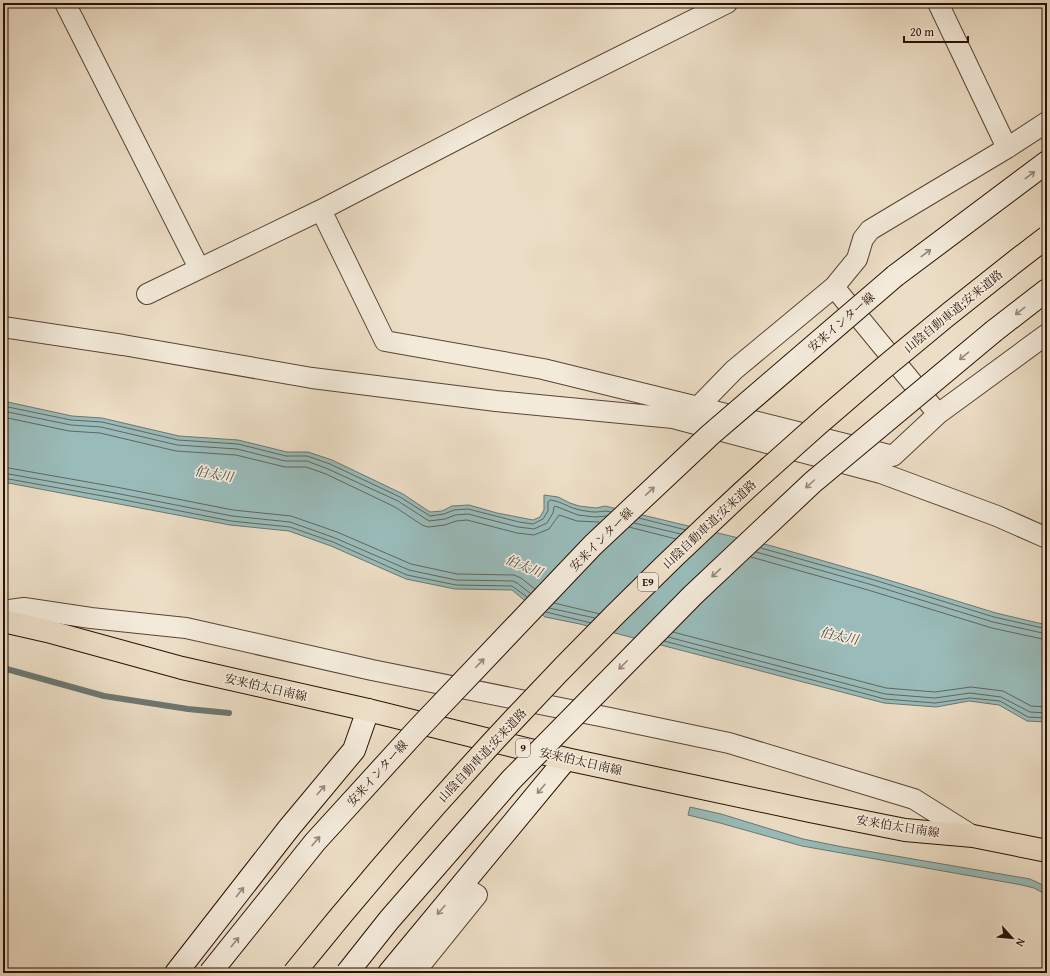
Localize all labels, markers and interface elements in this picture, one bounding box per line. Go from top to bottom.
scale bar [904,18,968,44]
text: 20 m [910,23,934,40]
one-way arrow [1025,171,1036,179]
one-way arrow [921,248,932,257]
street label: 山陰自動車道;安来道路 [900,266,1006,356]
street label: 安来インター線 [804,288,878,356]
one-way arrow [1015,306,1026,315]
one-way arrow [959,352,969,361]
water label: 伯太川 [193,461,237,487]
street label: 山陰自動車道;安来道路 [658,476,760,572]
one-way arrow [805,480,816,489]
one-way arrow [645,486,655,496]
street label: 安来インター線 [565,503,637,575]
water label: 伯太川 [502,550,547,583]
one-way arrow [711,569,721,578]
road number: E9 [638,573,658,591]
water label: 伯太川 [818,623,862,650]
one-way arrow [475,658,485,668]
one-way arrow [618,660,628,670]
street label: 安来伯太日南線 [223,669,309,705]
street label: 山陰自動車道;安来道路 [434,704,530,806]
street label: 安来インター線 [343,736,411,810]
road number: 9 [516,739,530,757]
street label: 安来伯太日南線 [538,743,624,779]
one-way arrow [537,783,546,794]
one-way arrow [316,785,325,795]
street label: 安来伯太日南線 [855,811,941,841]
one-way arrow [311,836,321,846]
one-way arrow [235,886,244,897]
one-way arrow [436,905,445,916]
north arrow [992,918,1032,958]
text: N [1012,936,1030,950]
one-way arrow [230,937,239,948]

